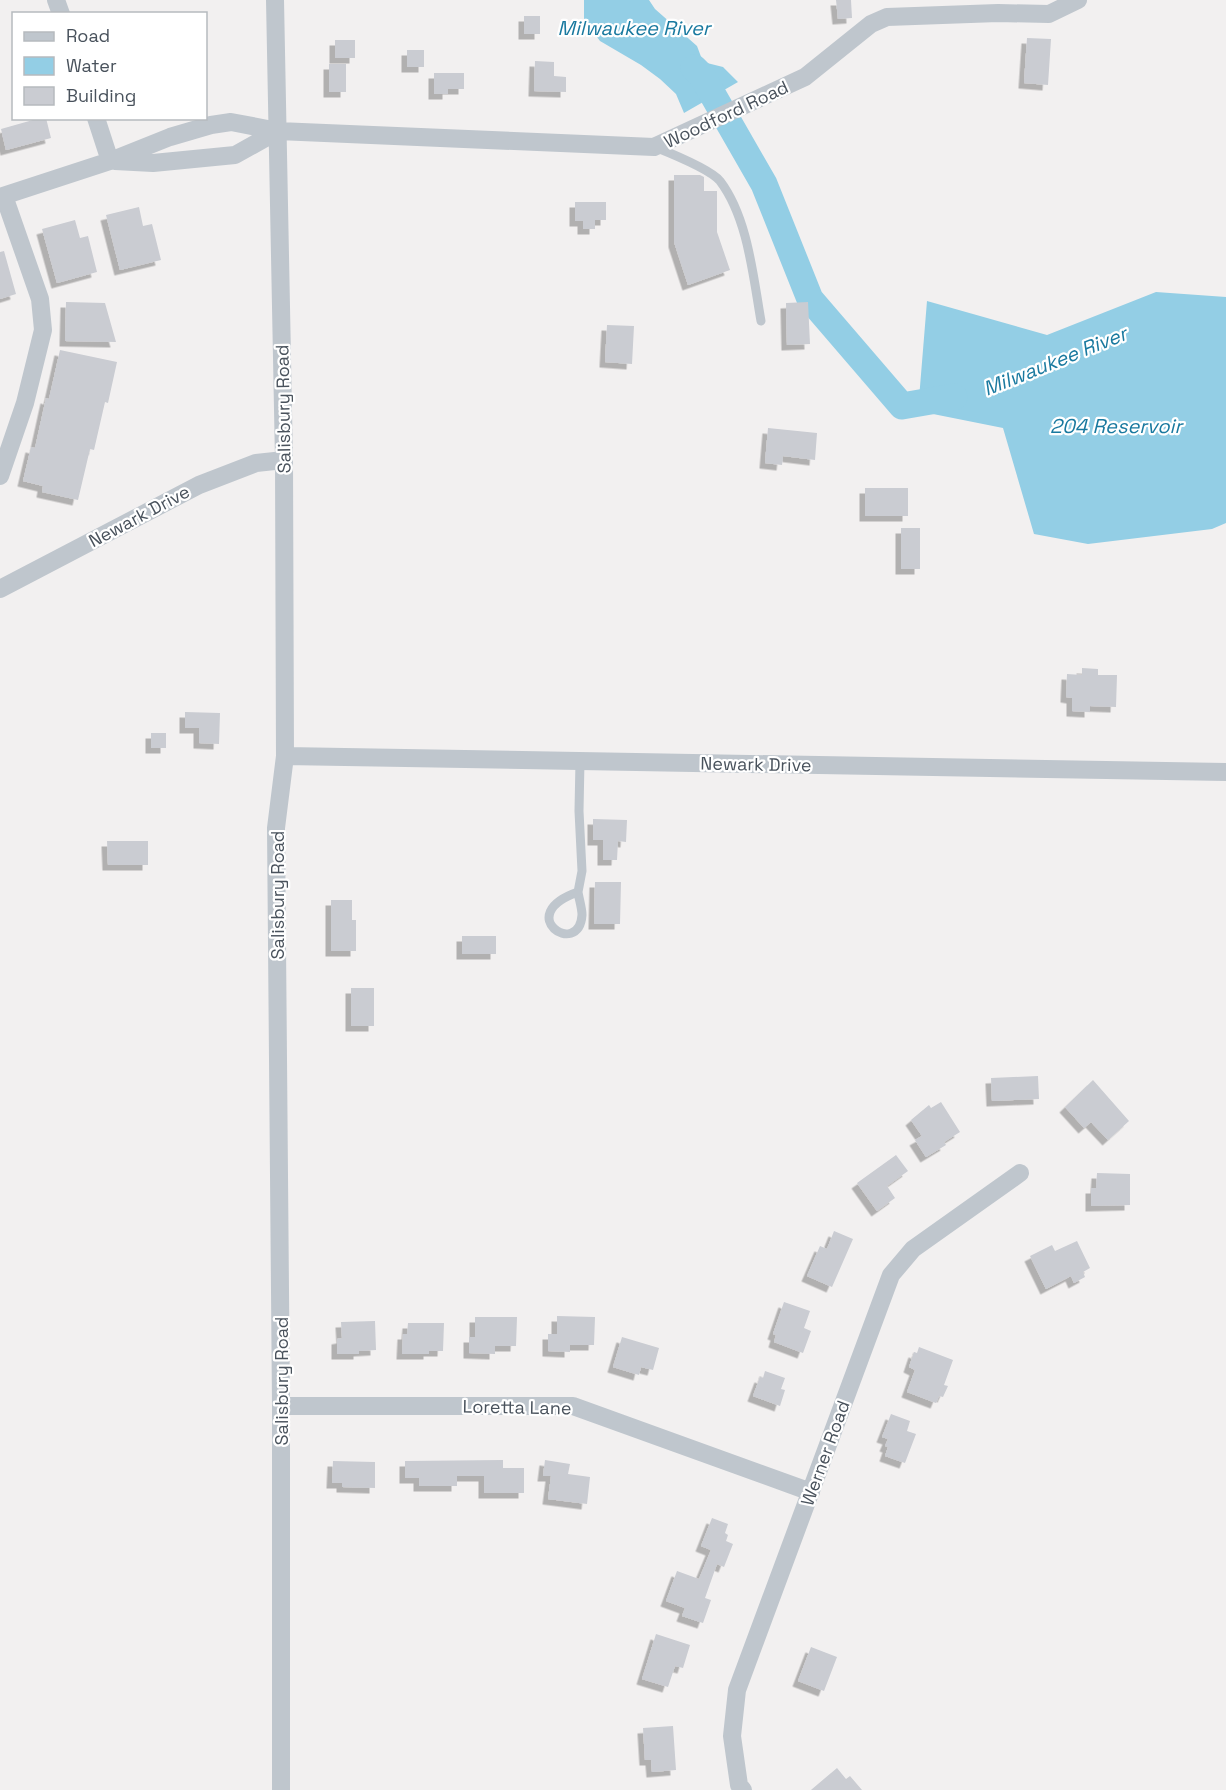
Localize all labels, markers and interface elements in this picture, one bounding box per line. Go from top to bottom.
legend [12,12,207,120]
water label: Milwaukee River [558,15,713,41]
text: Road [66,24,110,47]
text: Water [66,54,117,77]
street label: Woodford Road [660,75,792,153]
text: Building [66,84,136,107]
water label: Milwaukee River [979,319,1133,402]
street label: Salisbury Road [270,344,296,474]
water label: 204 Reservoir [1050,413,1184,439]
street label: Newark Drive [84,480,194,552]
street label: Newark Drive [700,752,812,776]
street label: Salisbury Road [266,831,289,959]
street label: Salisbury Road [270,1317,293,1445]
street label: Loretta Lane [462,1395,572,1419]
street label: Werner Road [795,1397,855,1509]

